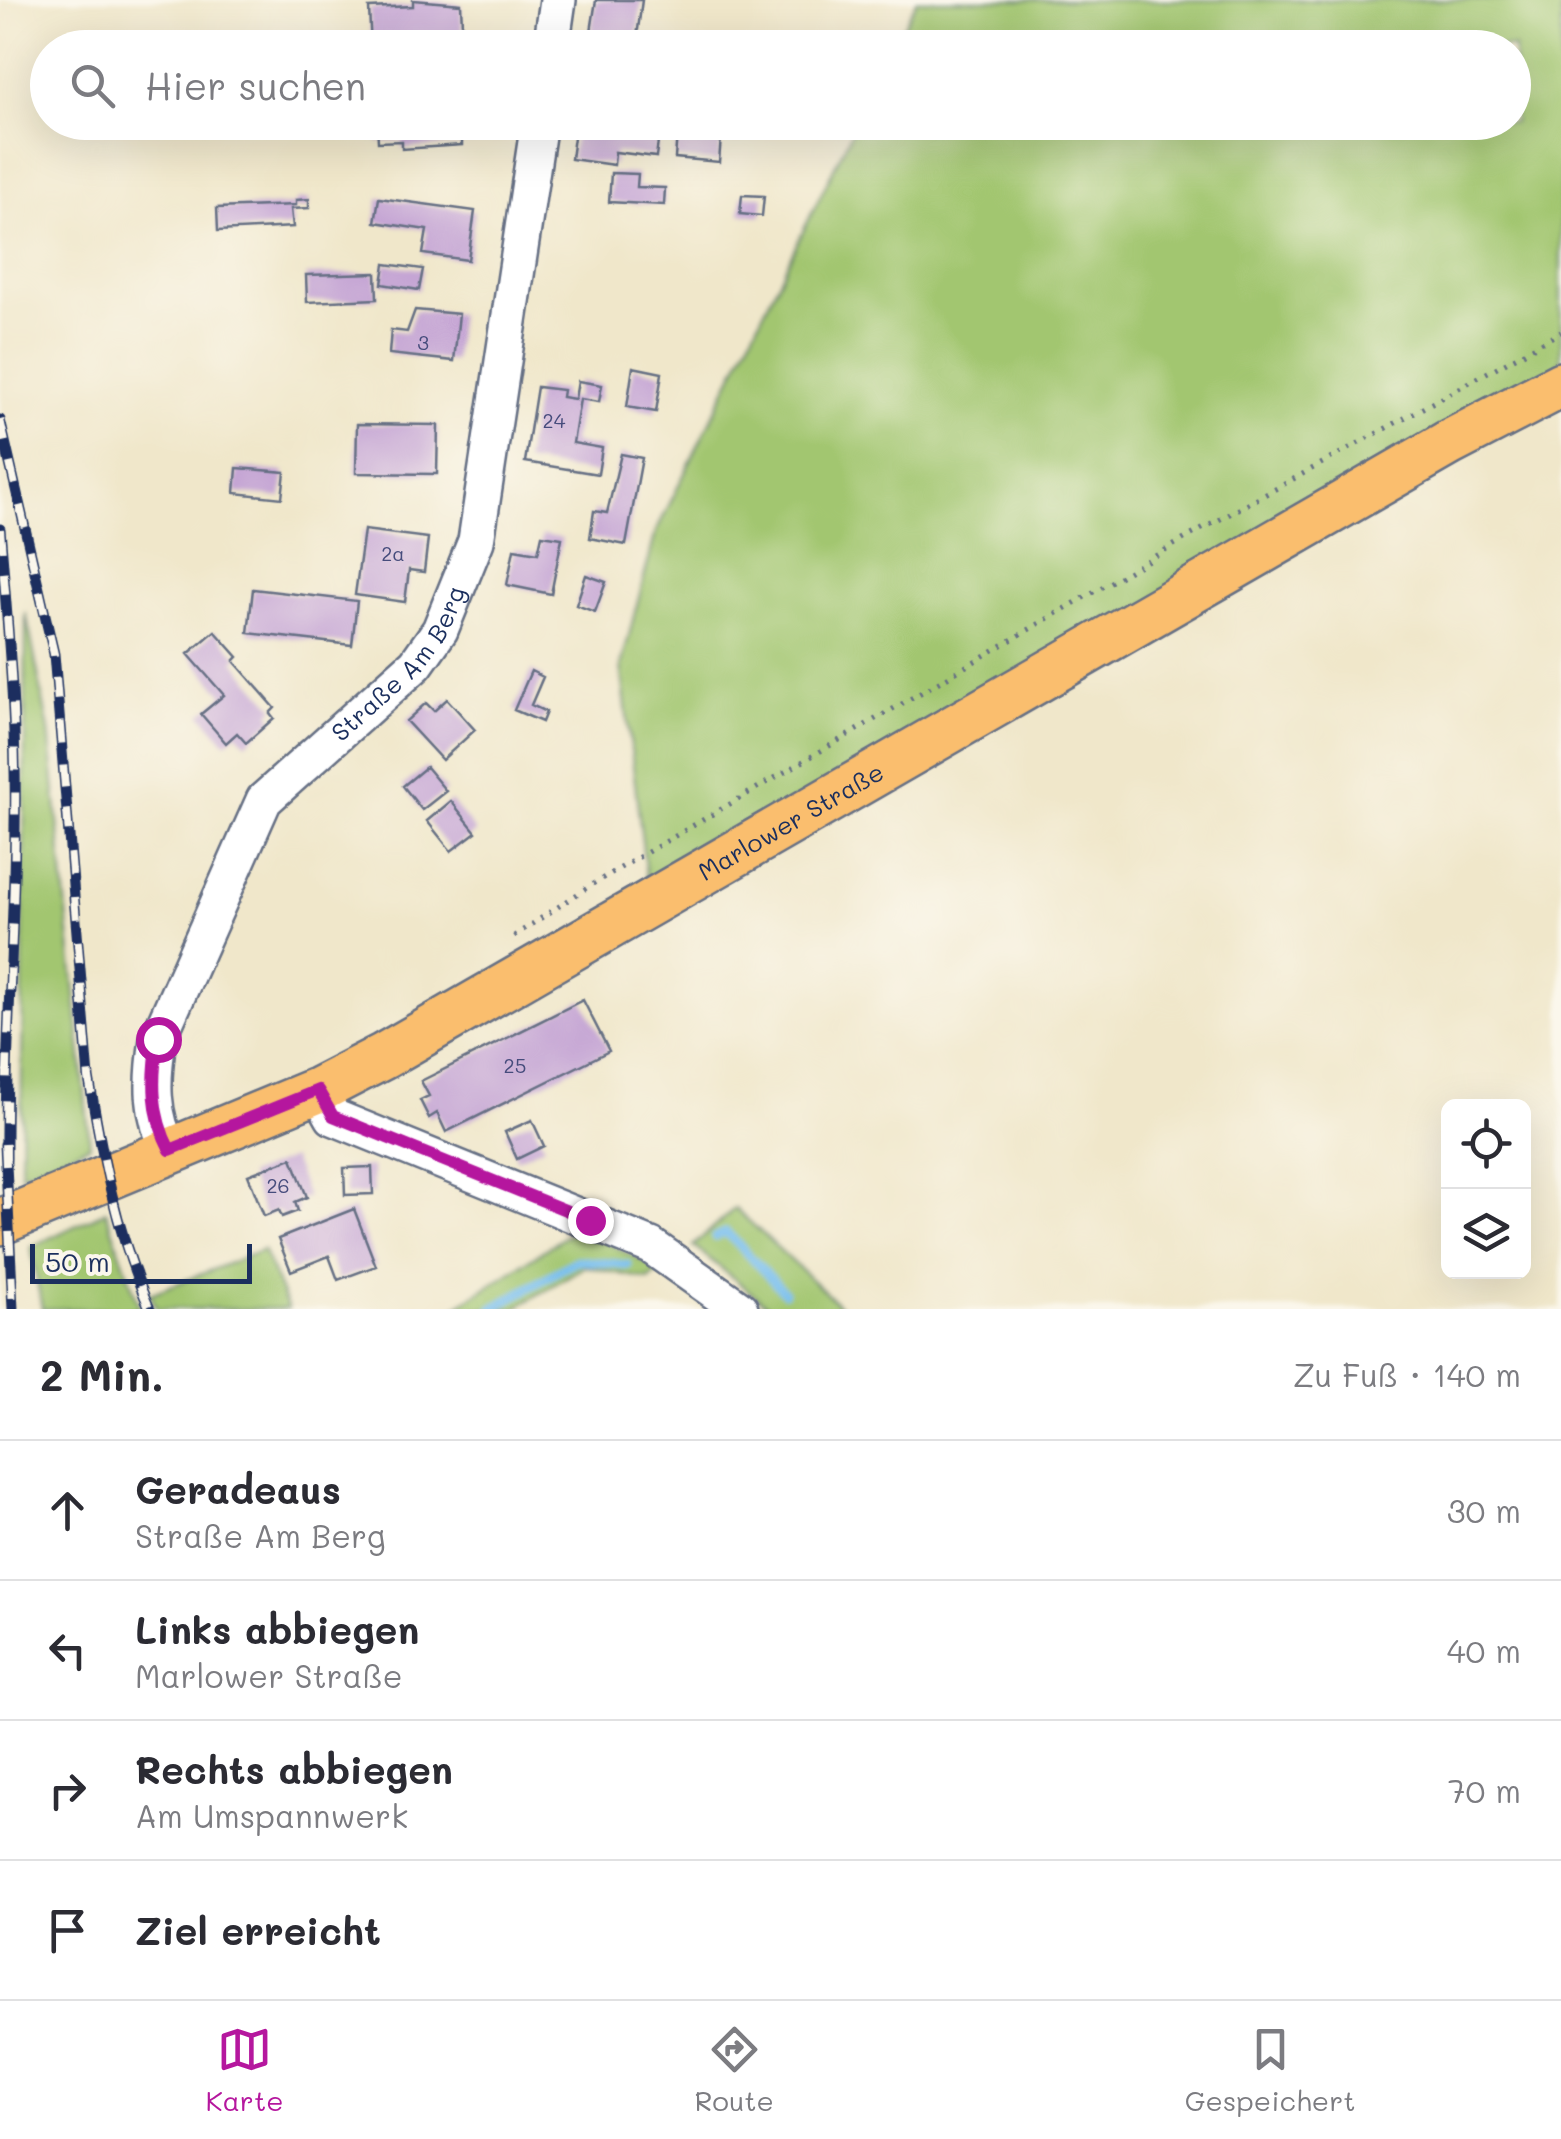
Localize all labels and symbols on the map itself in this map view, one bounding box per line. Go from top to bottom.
house number: 3 [417,329,429,355]
house number: 24 [543,407,566,433]
house number: 2a [381,540,405,566]
street label: Straße Am Berg [324,581,471,747]
street label: Marlower Straße [692,755,889,887]
route start [136,1017,182,1063]
house number: 25 [504,1052,526,1078]
house number: 26 [266,1172,290,1198]
route end [568,1198,614,1244]
scale bar [30,1239,252,1284]

